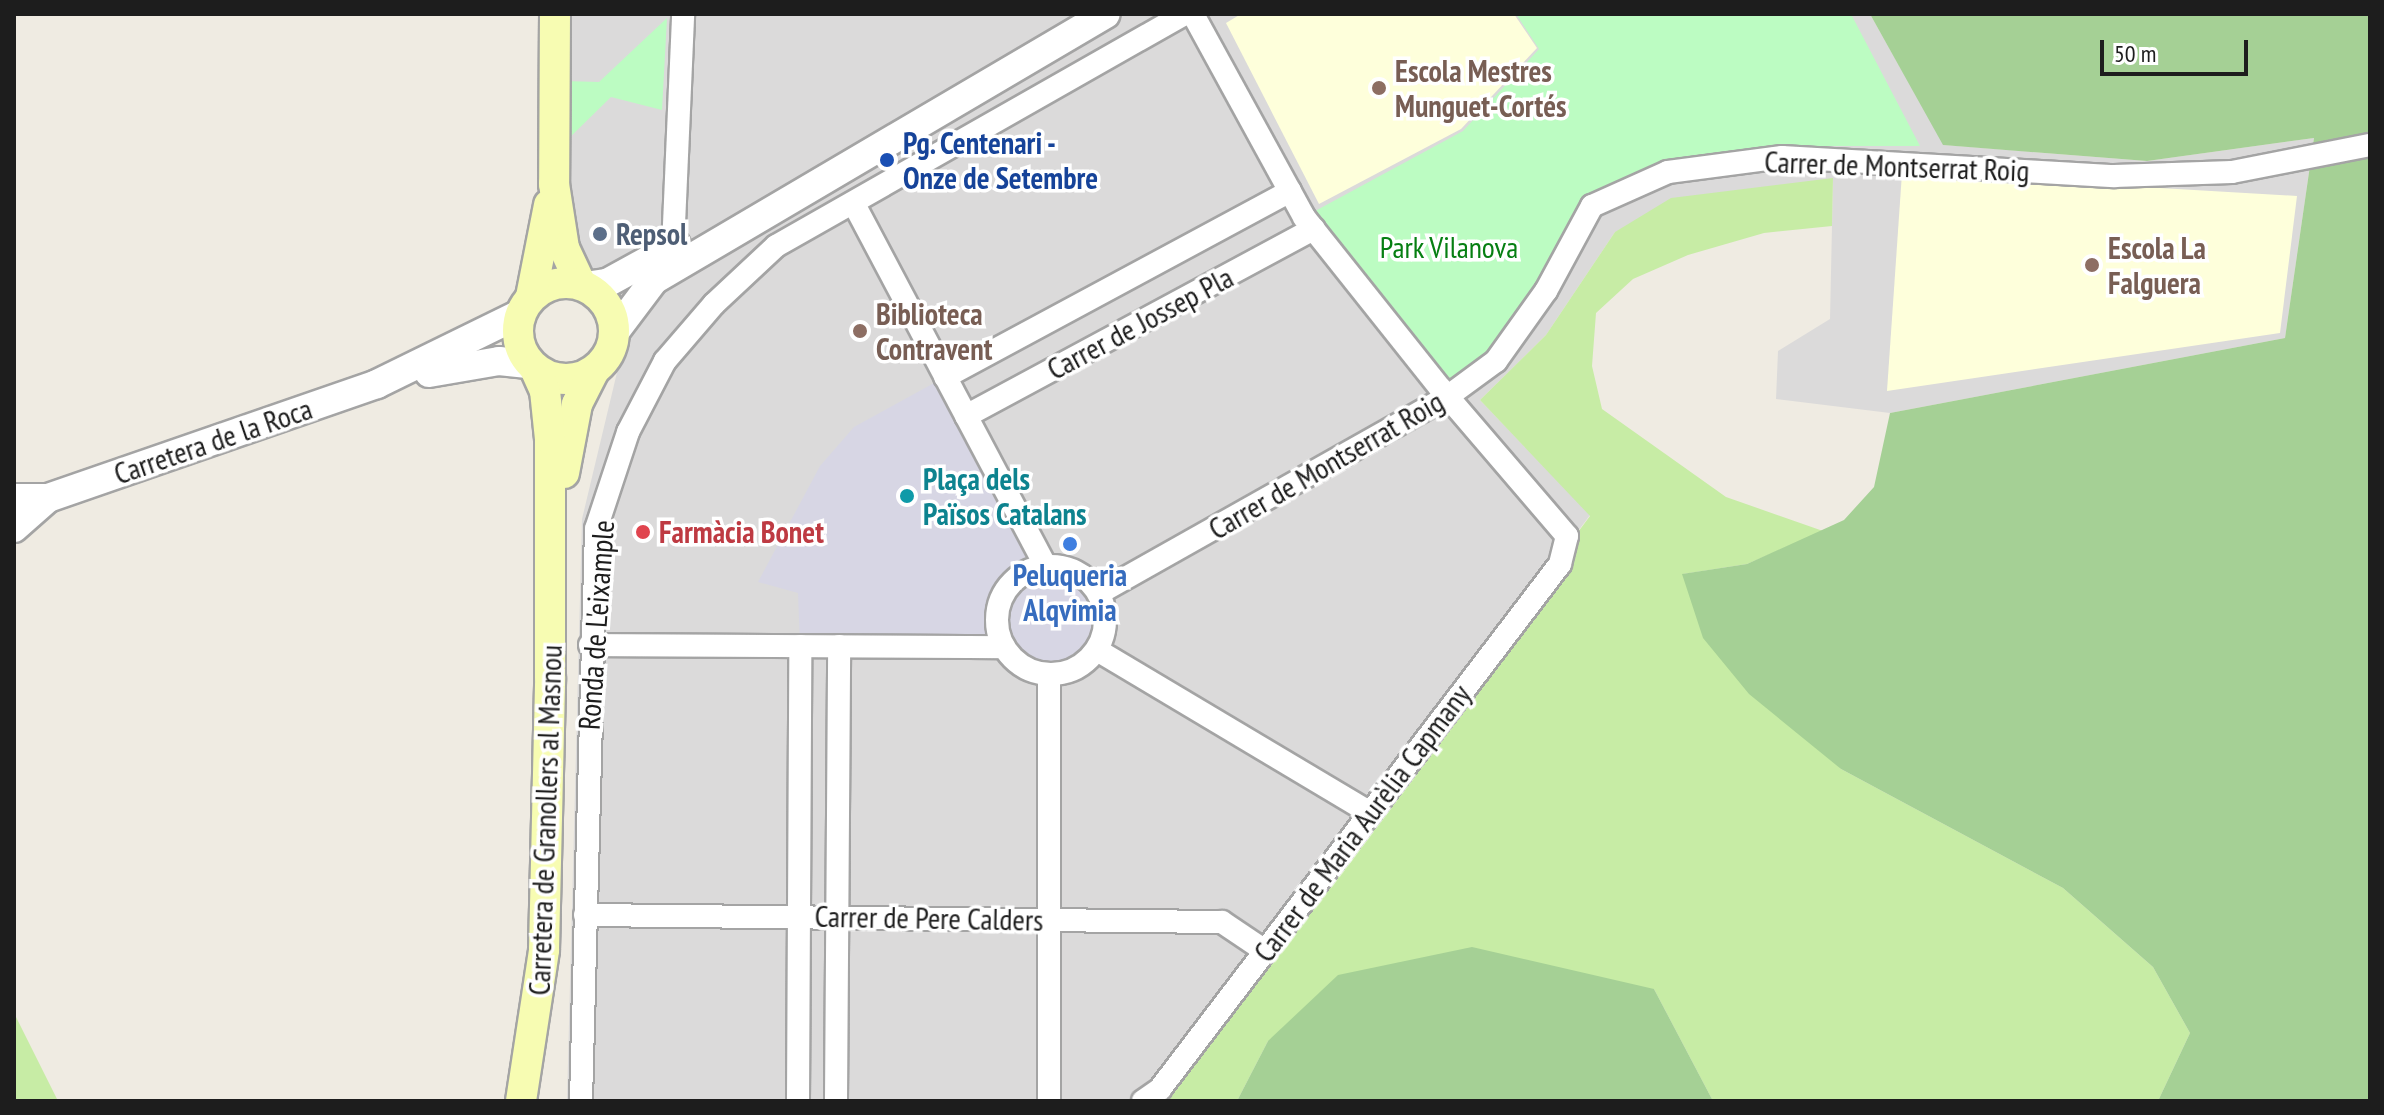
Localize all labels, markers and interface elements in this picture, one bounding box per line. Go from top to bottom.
scale bar [2104,24,2252,74]
text: 50 m [2114,38,2156,69]
place label: Escola Mestres Munguet-Cortés [1395,53,1566,124]
marker: Escola Mestres Munguet-Cortés [1370,79,1388,97]
place label: Pg. Centenari - Onze de Setembre [903,125,1098,196]
street label: Carrer de Montserrat Roig [1764,143,2030,189]
marker: Pg. Centenari - Onze de Setembre [878,151,896,169]
place label: Repsol [616,216,687,252]
marker: Repsol [591,225,609,243]
park label: Park Vilanova [1379,229,1519,265]
place label: Escola La Falguera [2108,230,2206,300]
marker: Escola La Falguera [2083,256,2101,274]
street label: Carrer de Jossep Pla [1041,259,1239,387]
place label: Biblioteca Contravent [876,296,992,366]
marker: Biblioteca Contravent [851,322,869,340]
street label: Carrer de Montserrat Roig [1202,383,1450,547]
street label: Carretera de la Roca [109,390,317,492]
place label: Plaça dels Països Catalans [923,461,1087,532]
marker: Plaça dels Països Catalans [898,487,916,505]
place label: Farmàcia Bonet [659,514,824,550]
street label: Ronda de L'eixample [571,519,621,731]
marker: Farmàcia Bonet [634,523,652,541]
marker: Peluqueria Alqvimia [1061,535,1079,553]
place label: Peluqueria Alqvimia [1013,557,1127,628]
street label: Carretera de Granollers al Masnou [521,644,569,996]
street label: Carrer de Maria Aurèlia Capmany [1246,677,1478,969]
street label: Carrer de Pere Calders [814,898,1044,938]

